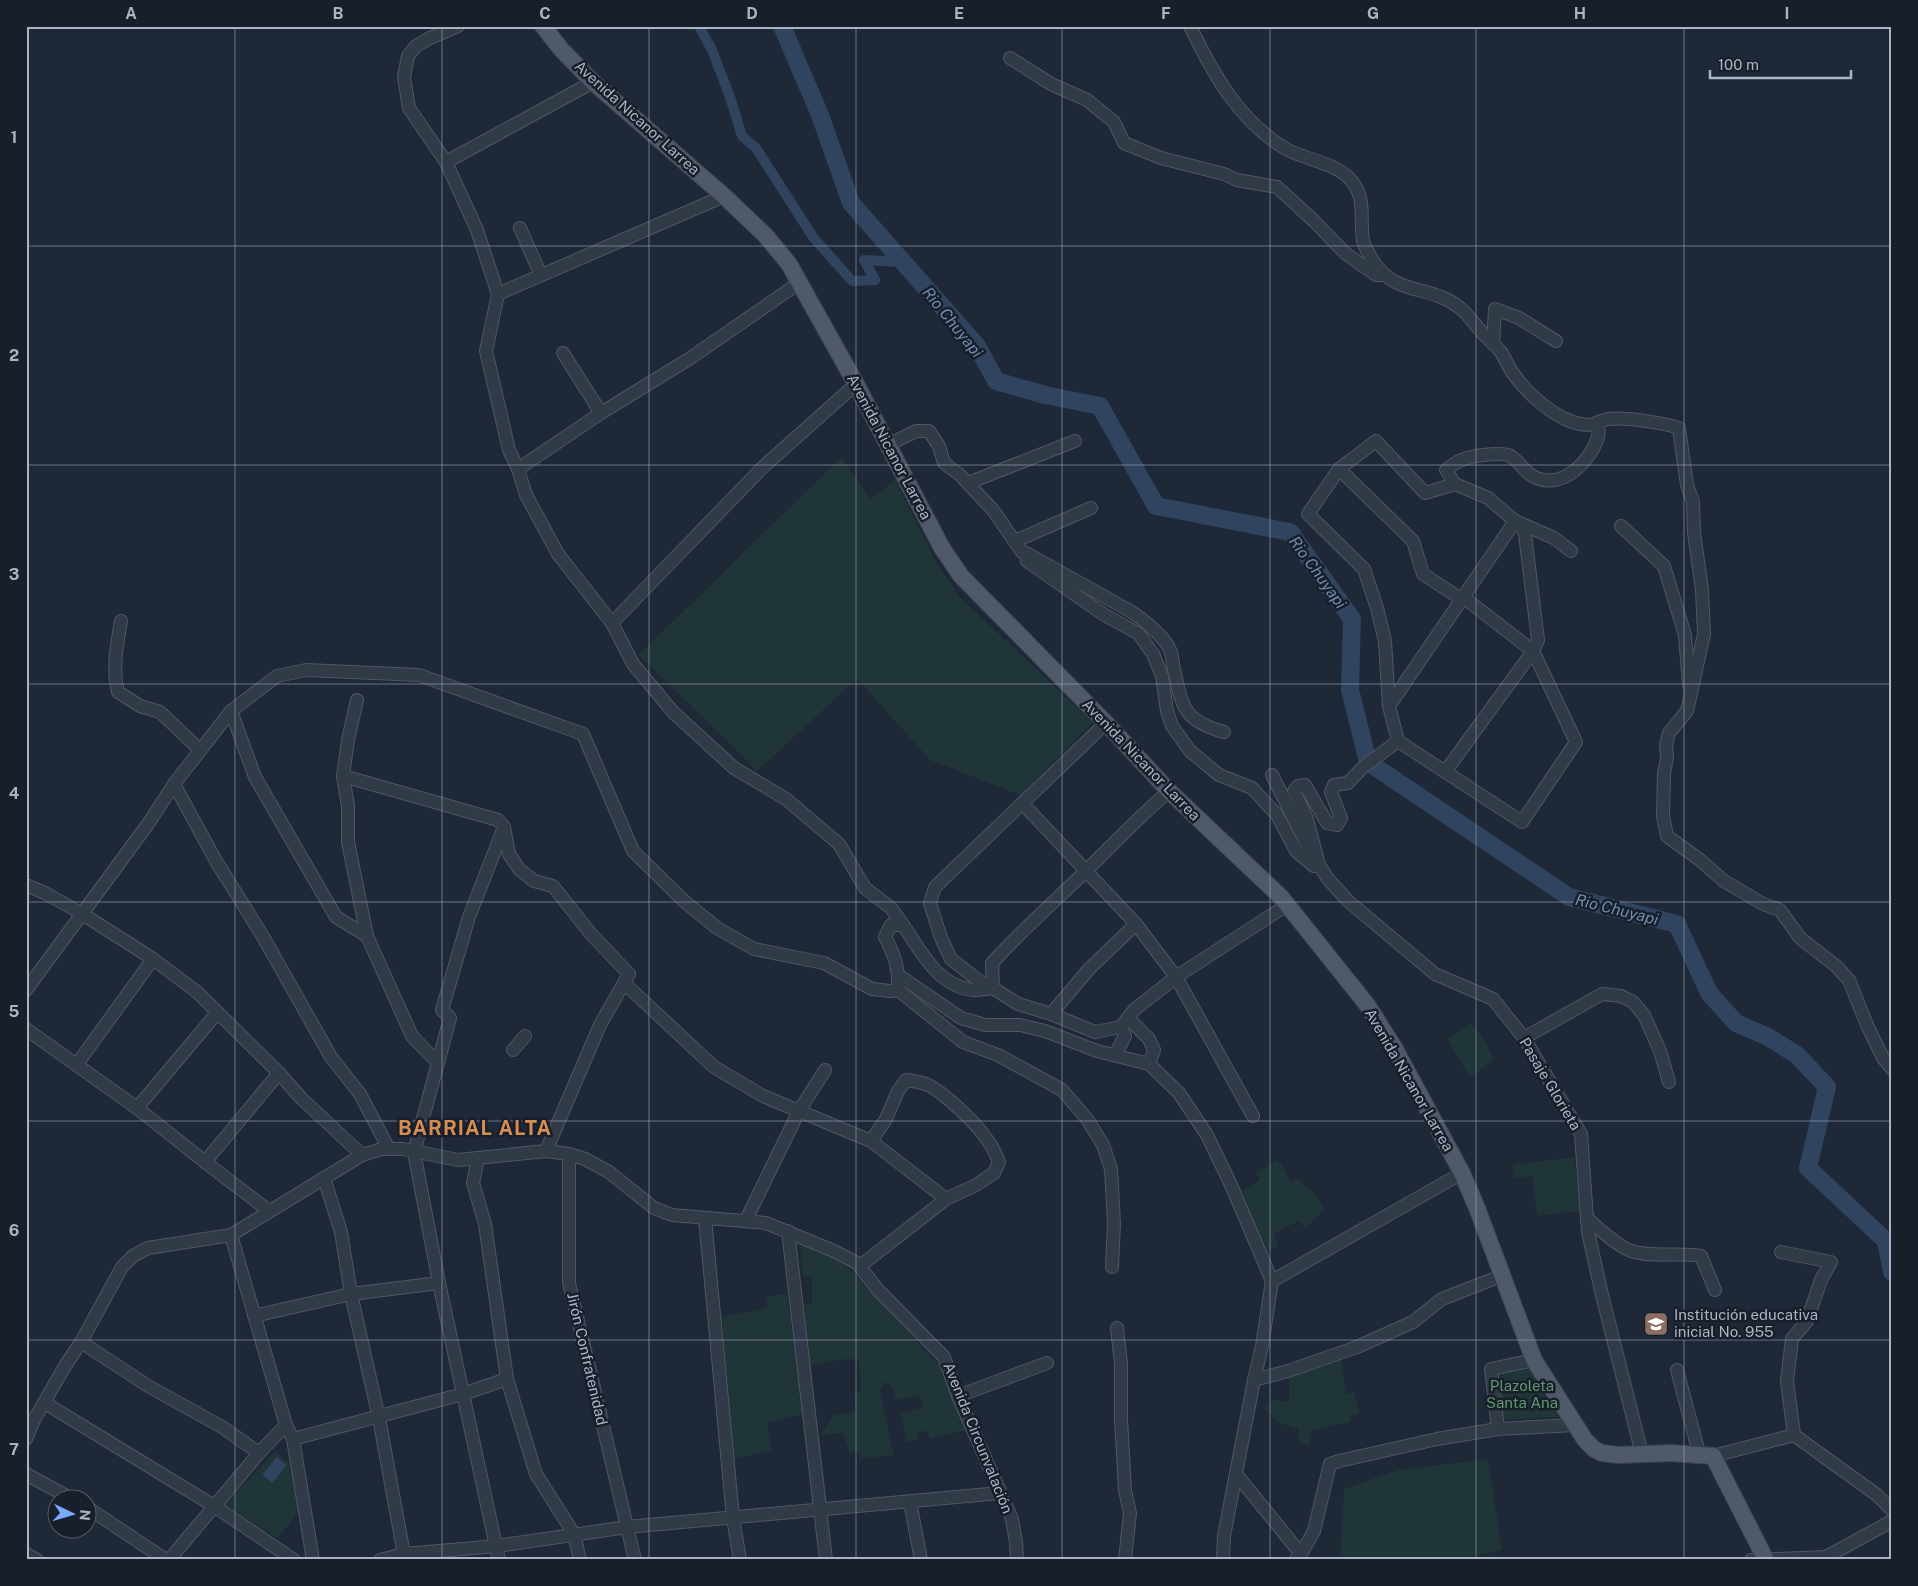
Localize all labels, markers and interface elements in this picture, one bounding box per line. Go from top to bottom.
text: A [125,4,137,23]
text: B [333,4,344,23]
text: C [539,4,551,23]
text: D [746,4,758,23]
text: E [954,4,964,23]
text: F [1161,4,1171,23]
text: G [1367,4,1379,23]
text: H [1574,4,1586,23]
text: I [1785,4,1789,23]
scale bar [1710,48,1852,80]
text: 100 m [1718,56,1759,73]
street label: Avenida Nicanor Larrea [571,57,703,178]
text: 1 [11,128,17,147]
water label: Rio Chuyapi [918,283,987,361]
text: 2 [9,346,19,365]
street label: Avenida Nicanor Larrea [844,371,935,522]
water label: Rio Chuyapi [1285,532,1350,612]
text: 3 [9,565,19,584]
street label: Avenida Nicanor Larrea [1079,695,1204,824]
text: 4 [9,784,20,803]
water label: Rio Chuyapi [1573,890,1660,929]
text: 5 [9,1002,20,1021]
street label: Avenida Nicanor Larrea [1362,1005,1457,1154]
street label: Pasaje Glorieta [1516,1034,1585,1133]
district label: BARRIAL ALTA [398,1116,552,1140]
text: 6 [9,1221,19,1240]
street label: Jirón Confratenidad [564,1291,611,1427]
place label: Institución educativa inicial No. 955 [1674,1306,1818,1340]
school or university icon: Institución educativa inicial No. 955 [1643,1311,1669,1337]
street label: Avenida Circunvalación [940,1360,1017,1516]
park label: Plazoleta Santa Ana [1486,1377,1558,1411]
text: 7 [9,1440,19,1459]
north arrow [48,1488,98,1538]
text: N [77,1509,93,1521]

